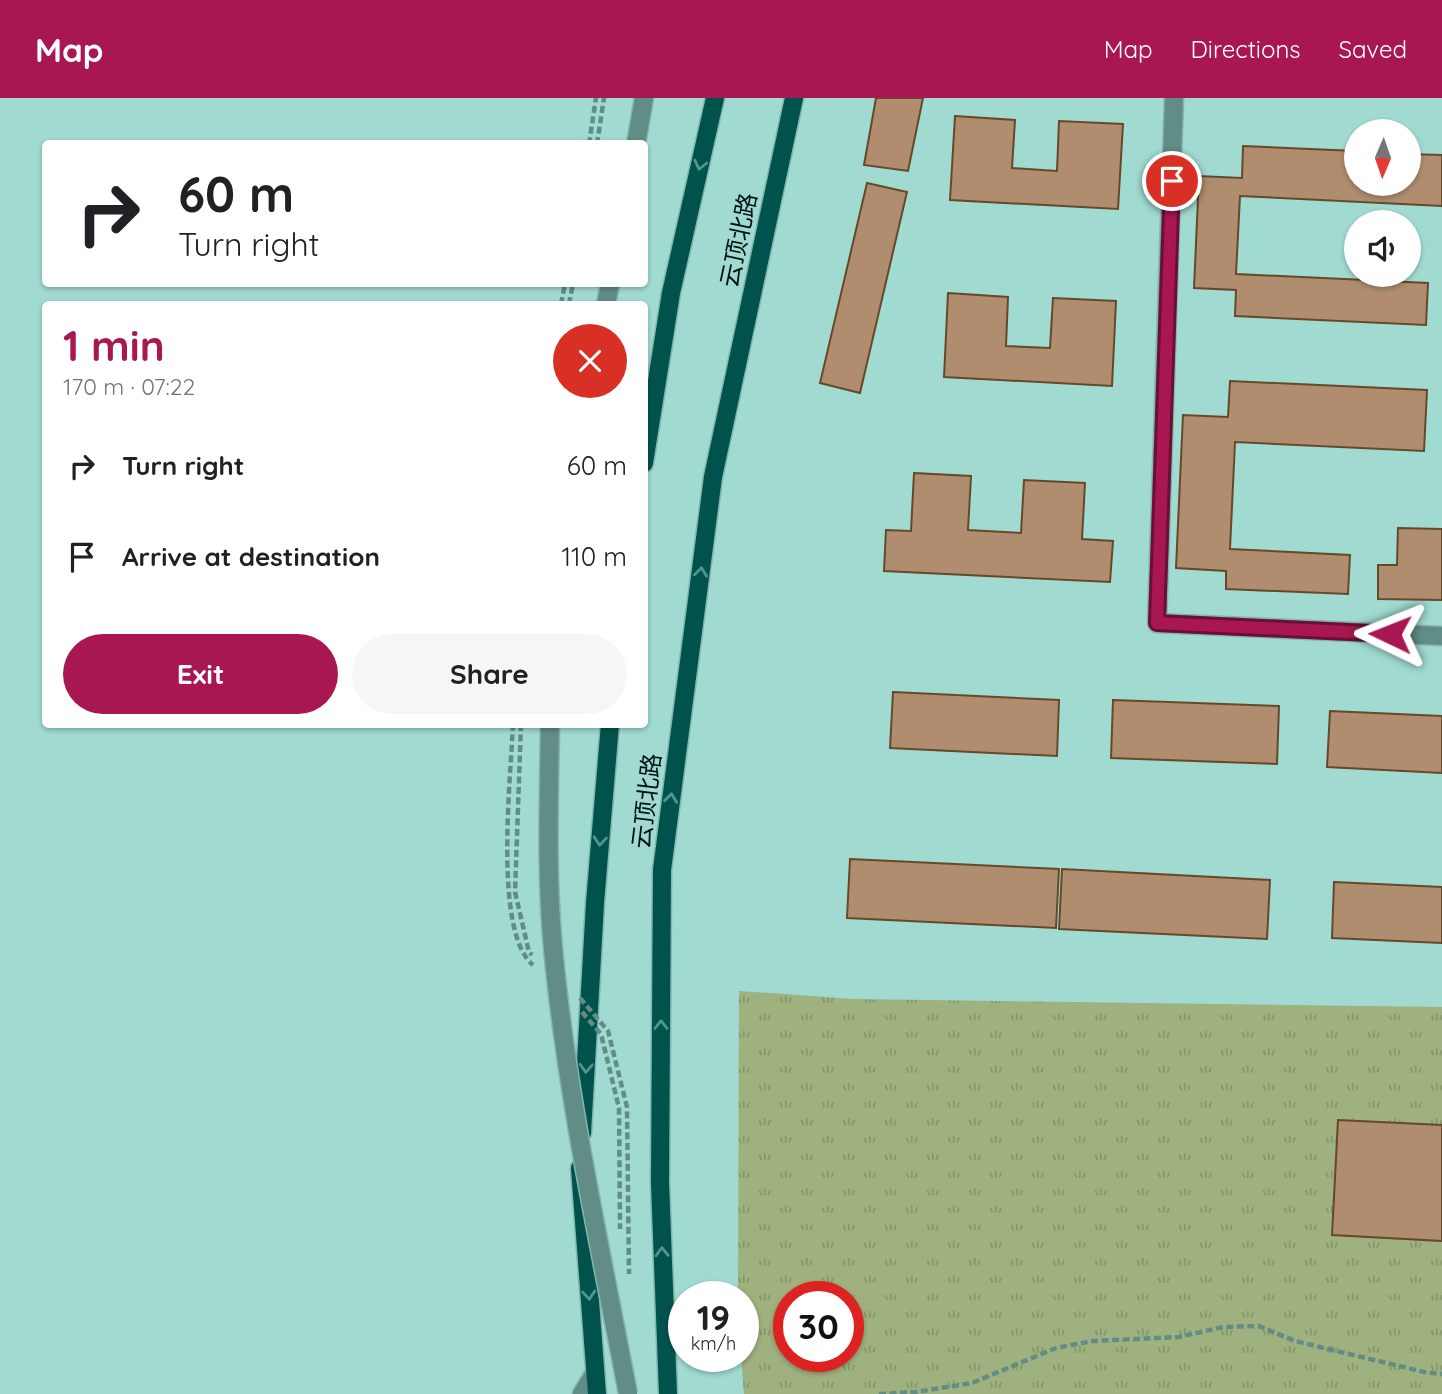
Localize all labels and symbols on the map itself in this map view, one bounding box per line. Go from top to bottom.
north arrow [1344,119,1421,196]
pin [1142,151,1202,211]
one-way arrow [694,159,708,171]
street label: 云顶北路 [713,190,763,290]
one-way arrow [693,567,708,578]
position arrow [1353,597,1427,671]
street label: 云顶北路 [625,752,667,850]
one-way arrow [664,792,679,804]
one-way arrow [593,836,608,847]
one-way arrow [653,1019,669,1030]
one-way arrow [578,1063,593,1074]
one-way arrow [655,1247,670,1258]
speed limit sign: 30 [773,1281,864,1372]
one-way arrow [581,1290,596,1301]

